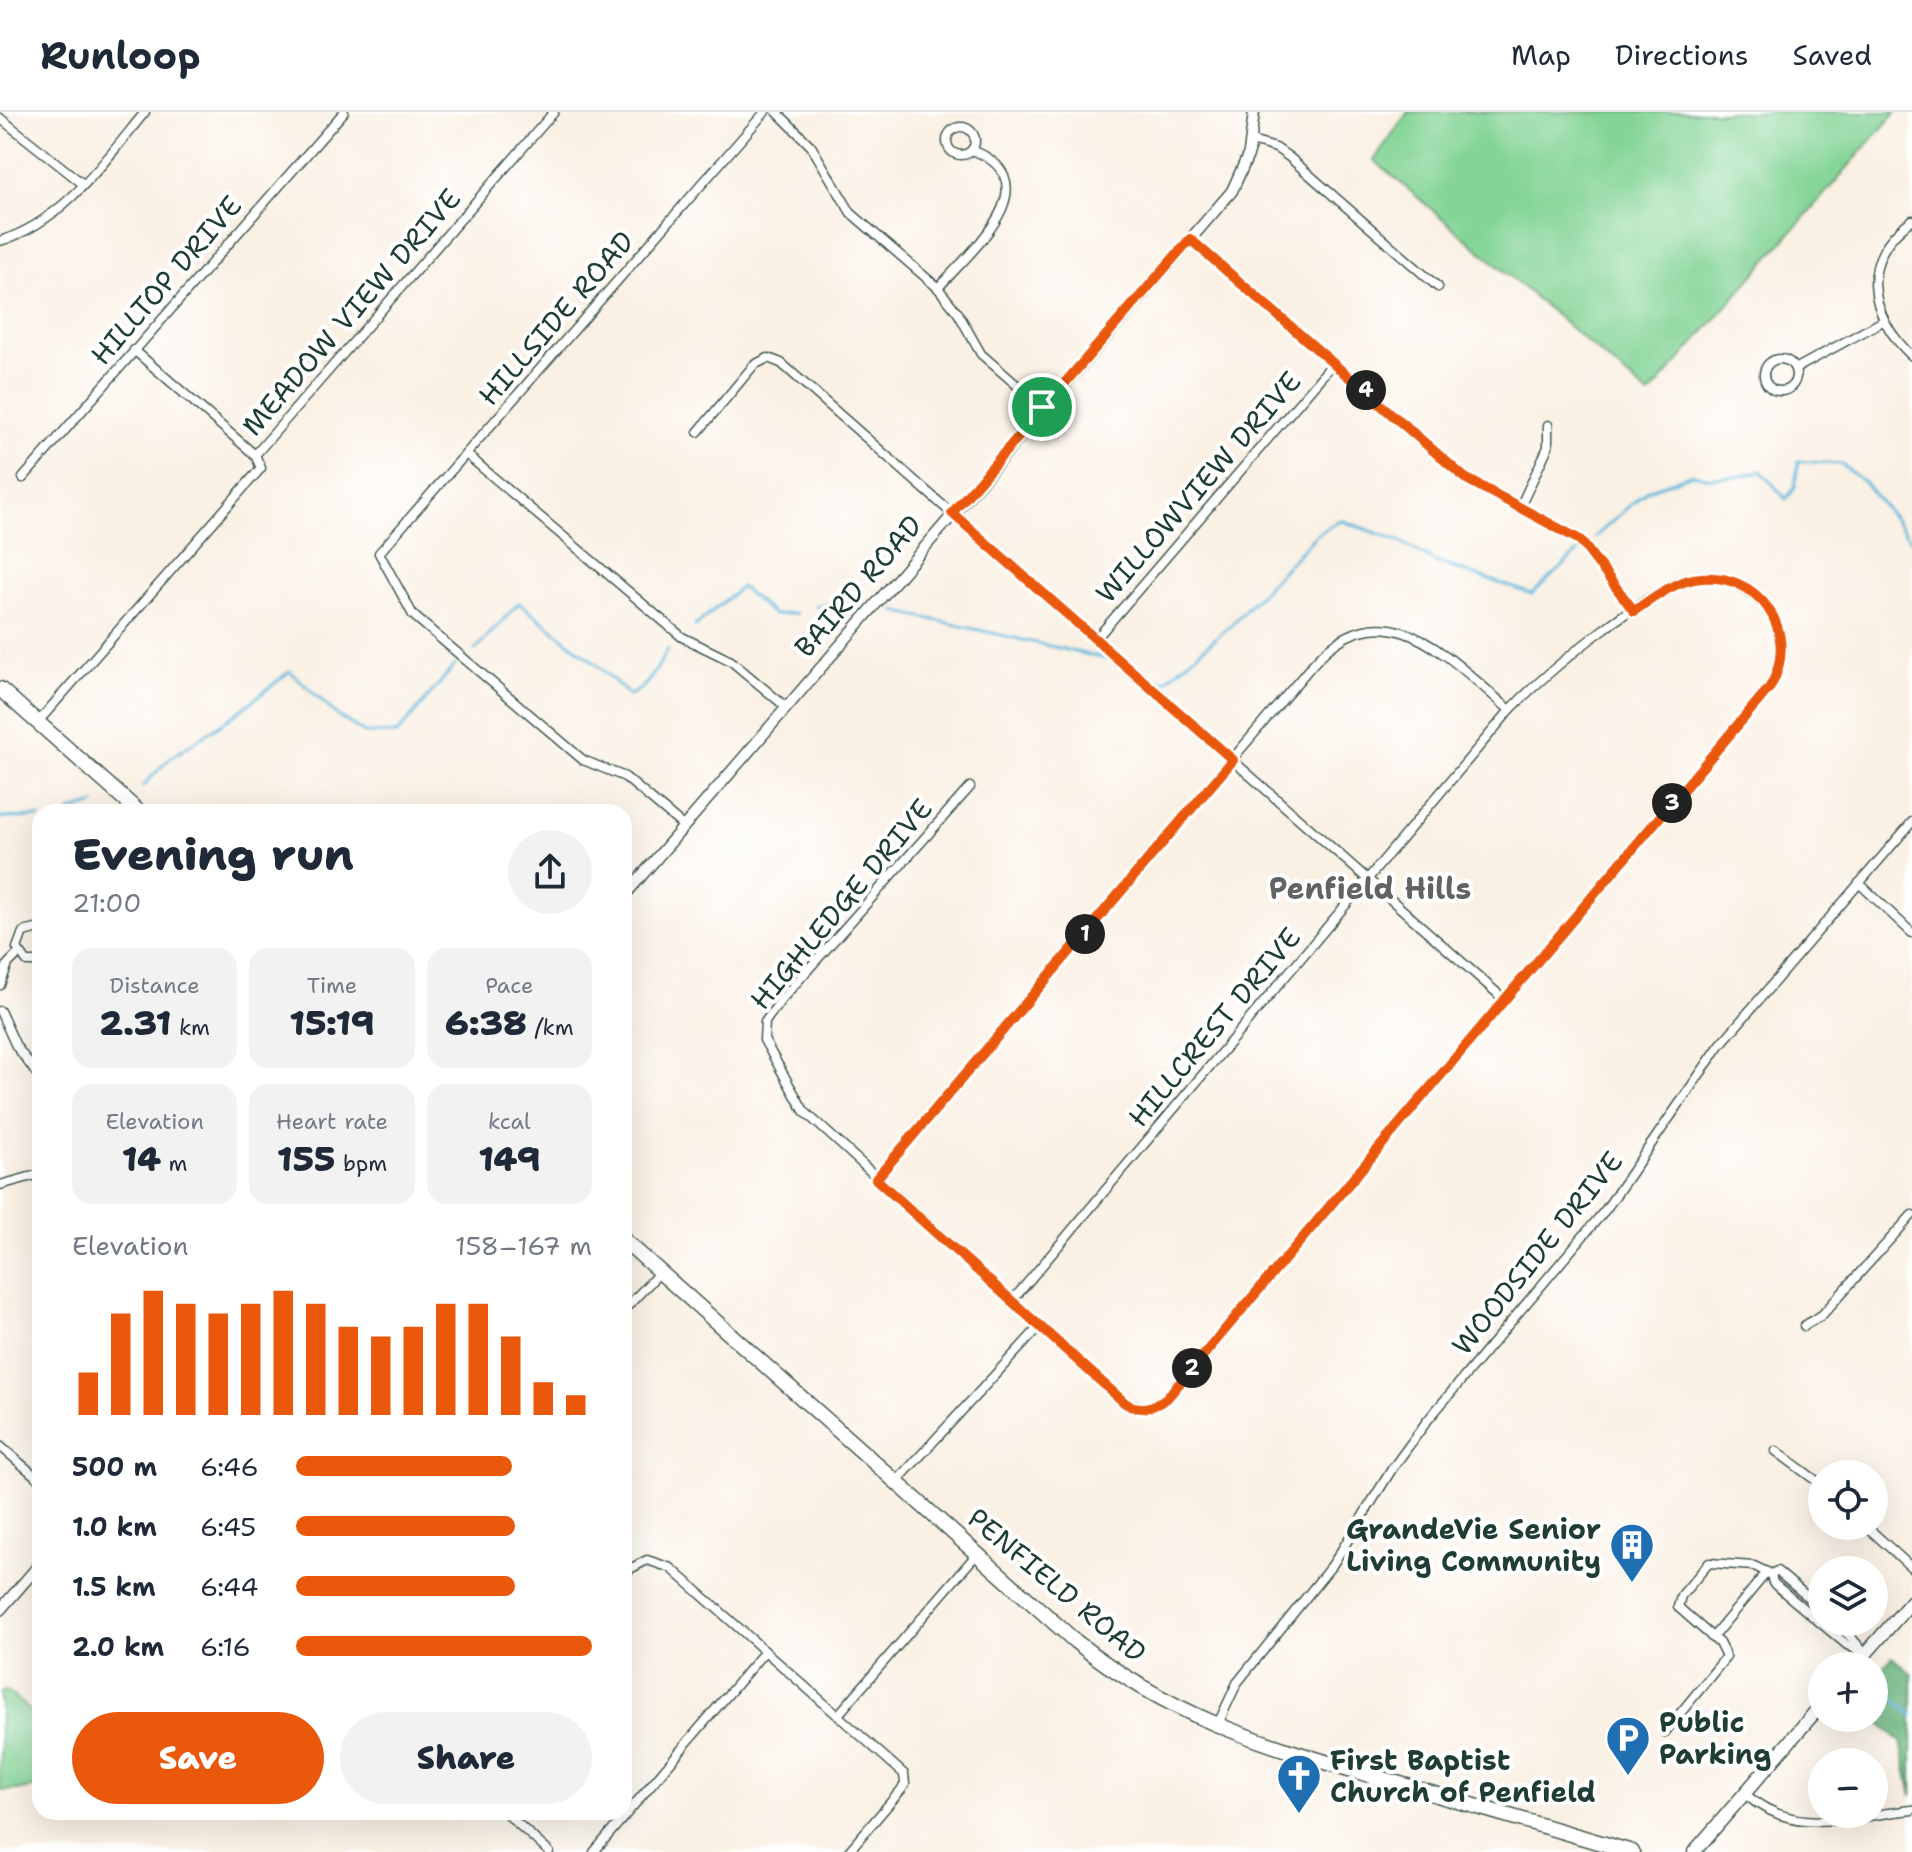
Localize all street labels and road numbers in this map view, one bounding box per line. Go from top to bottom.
street label: MEADOW VIEW DRIVE [233,180,469,444]
street label: HILLTOP DRIVE [82,187,250,373]
street label: HILLSIDE ROAD [470,223,642,413]
street label: WILLOWVIEW DRIVE [1087,363,1309,611]
street label: BAIRD ROAD [786,507,930,665]
street label: HIGHLEDGE DRIVE [741,790,941,1018]
street label: HILLCREST DRIVE [1119,919,1309,1135]
street label: WOODSIDE DRIVE [1443,1143,1631,1363]
street label: PENFIELD ROAD [960,1499,1154,1671]

